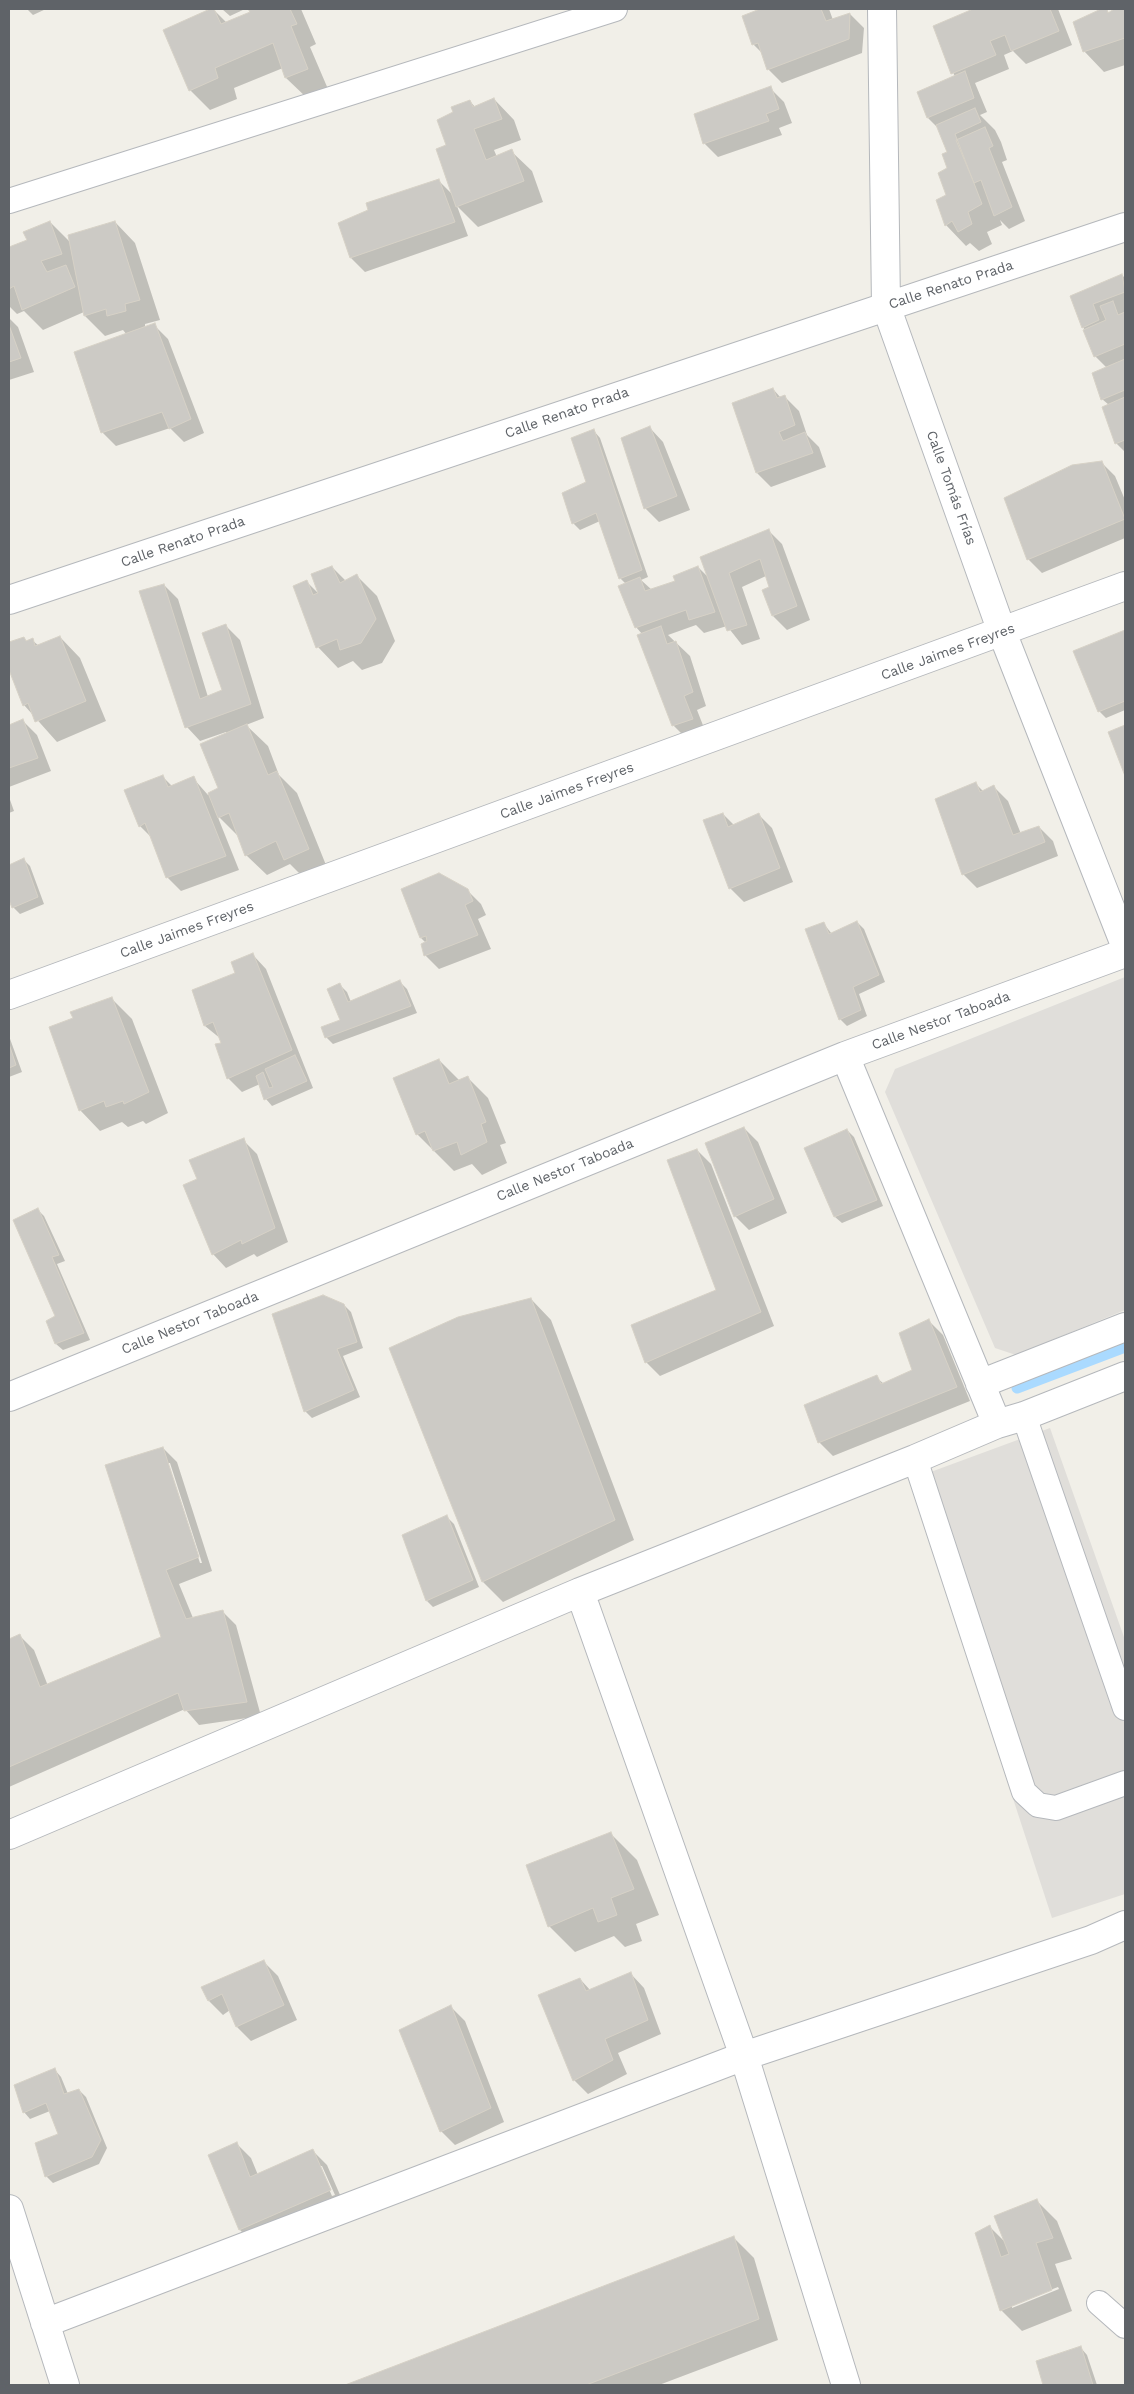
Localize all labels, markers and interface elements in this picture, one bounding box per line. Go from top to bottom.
street label: Calle Renato Prada [887,257,1015,313]
street label: Calle Renato Prada [503,384,631,442]
street label: Calle Tomás Frías [923,429,979,547]
street label: Calle Renato Prada [119,513,247,571]
street label: Calle Jaimes Freyres [879,620,1017,684]
street label: Calle Jaimes Freyres [498,759,636,823]
street label: Calle Jaimes Freyres [118,898,256,962]
street label: Calle Nestor Taboada [869,988,1013,1054]
street label: Calle Nestor Taboada [494,1135,636,1205]
street label: Calle Nestor Taboada [119,1288,261,1358]

